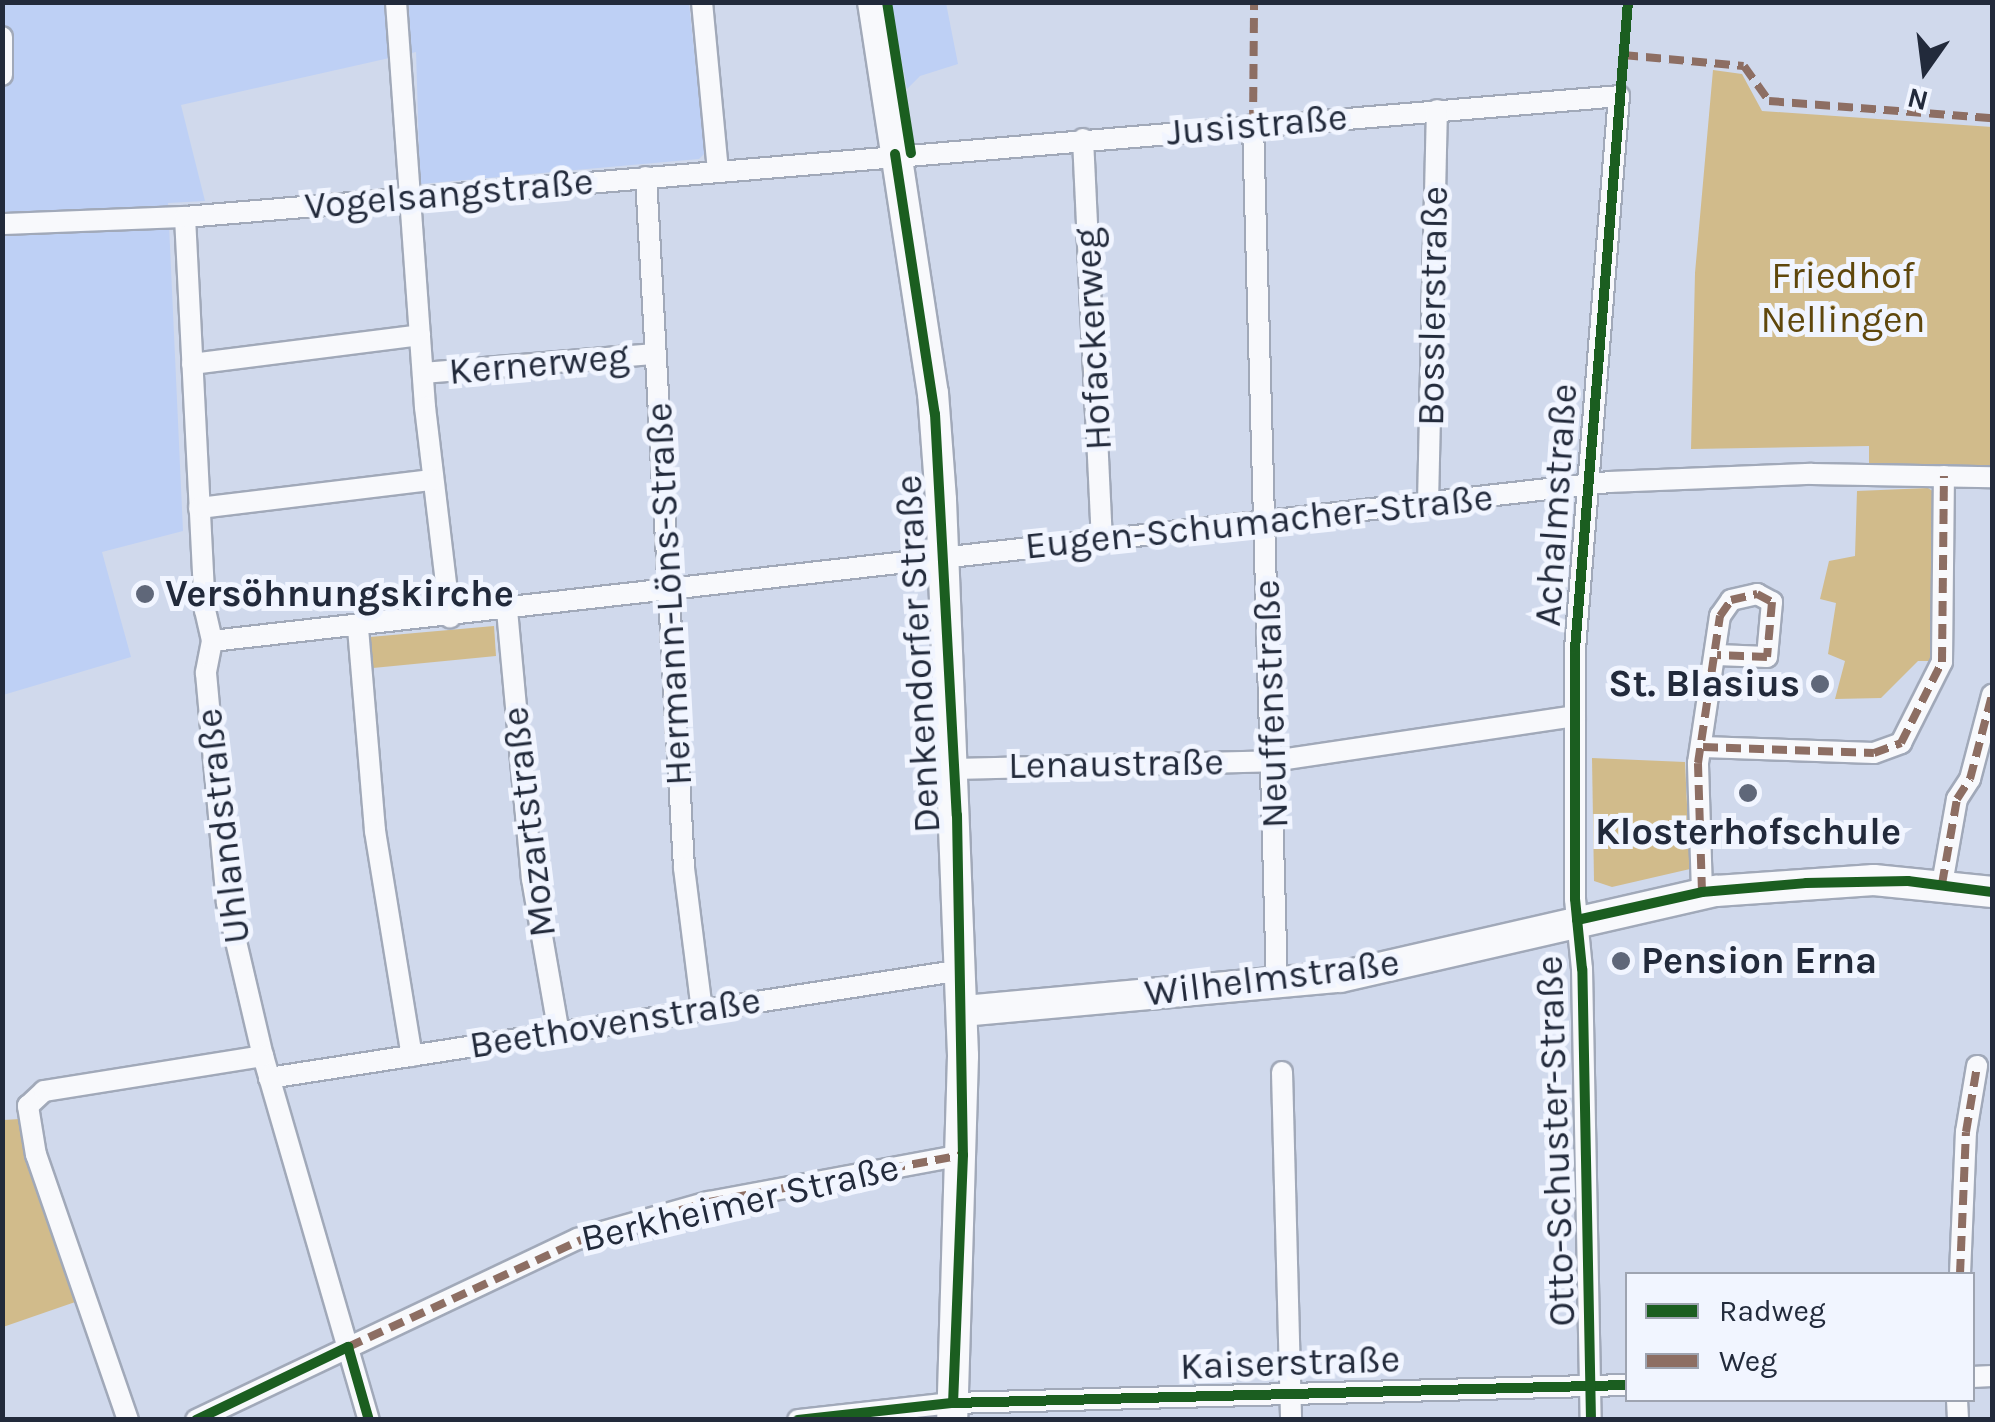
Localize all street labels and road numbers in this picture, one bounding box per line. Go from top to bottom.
street label: Jusistraße [1165,94,1349,156]
street label: Vogelsangstraße [303,159,595,229]
street label: Bosslerstraße [1408,186,1458,426]
street label: Hofackerweg [1064,227,1122,451]
street label: Kernerweg [447,333,631,395]
street label: Achalmstraße [1525,382,1587,628]
street label: Hermann-Löns-Straße [636,401,702,787]
street label: Denkendorfer Straße [886,474,950,834]
street label: Eugen-Schumacher-Straße [1023,475,1495,569]
street label: Neuffenstraße [1244,579,1298,829]
street label: Mozartstraße [492,704,566,940]
street label: Uhlandstraße [186,706,260,946]
street label: Lenaustraße [1008,739,1224,789]
street label: Wilhelmstraße [1142,940,1402,1016]
street label: Otto-Schuster-Straße [1527,955,1585,1327]
street label: Beethovenstraße [466,977,764,1069]
street label: Berkheimer Straße [577,1144,903,1262]
street label: Kaiserstraße [1179,1336,1401,1390]

